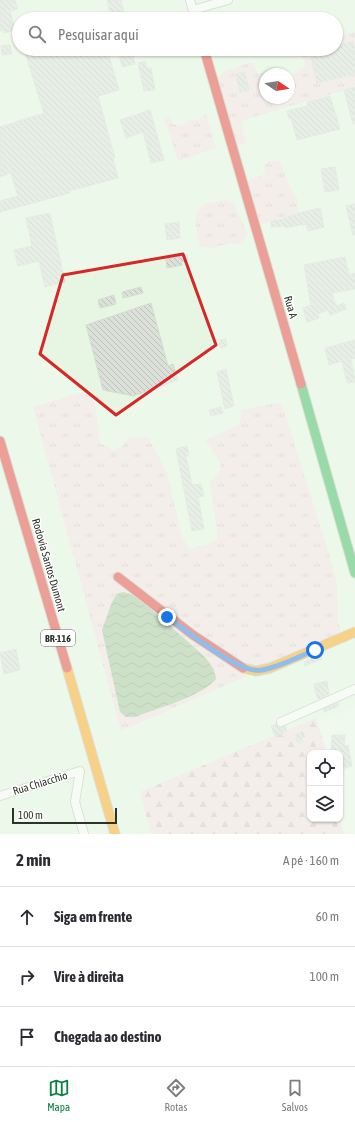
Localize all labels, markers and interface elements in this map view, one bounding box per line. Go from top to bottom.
search box [12,12,343,56]
icon: search [26,23,48,45]
text: Pesquisar aqui [58,26,139,43]
north arrow [259,68,295,104]
street label: Rua A [282,294,300,320]
street label: Rodovia Santos Dumont [30,517,68,613]
route end [158,608,176,626]
road number: BR-116 [41,630,75,646]
route start [306,641,324,659]
map controls [307,750,343,822]
button: locate [307,750,343,786]
street label: Rua Chiacchio [11,769,69,797]
button: layers [307,786,343,822]
scale bar [12,806,117,825]
text: 100 m [18,809,43,821]
text: 2 min [16,850,51,870]
text: A pé · 160 m [283,853,339,868]
icon: ahead [16,906,38,928]
text: Siga em frente [54,908,132,925]
text: 60 m [316,909,339,924]
icon: right [16,966,38,988]
text: Vire à direita [54,968,124,985]
text: 100 m [310,969,339,984]
icon: arrive [16,1026,38,1048]
text: Chegada ao destino [54,1028,162,1045]
tab: Mapa [47,1077,70,1113]
tab: Rotas [164,1077,187,1113]
tab: Salvos [282,1077,308,1113]

